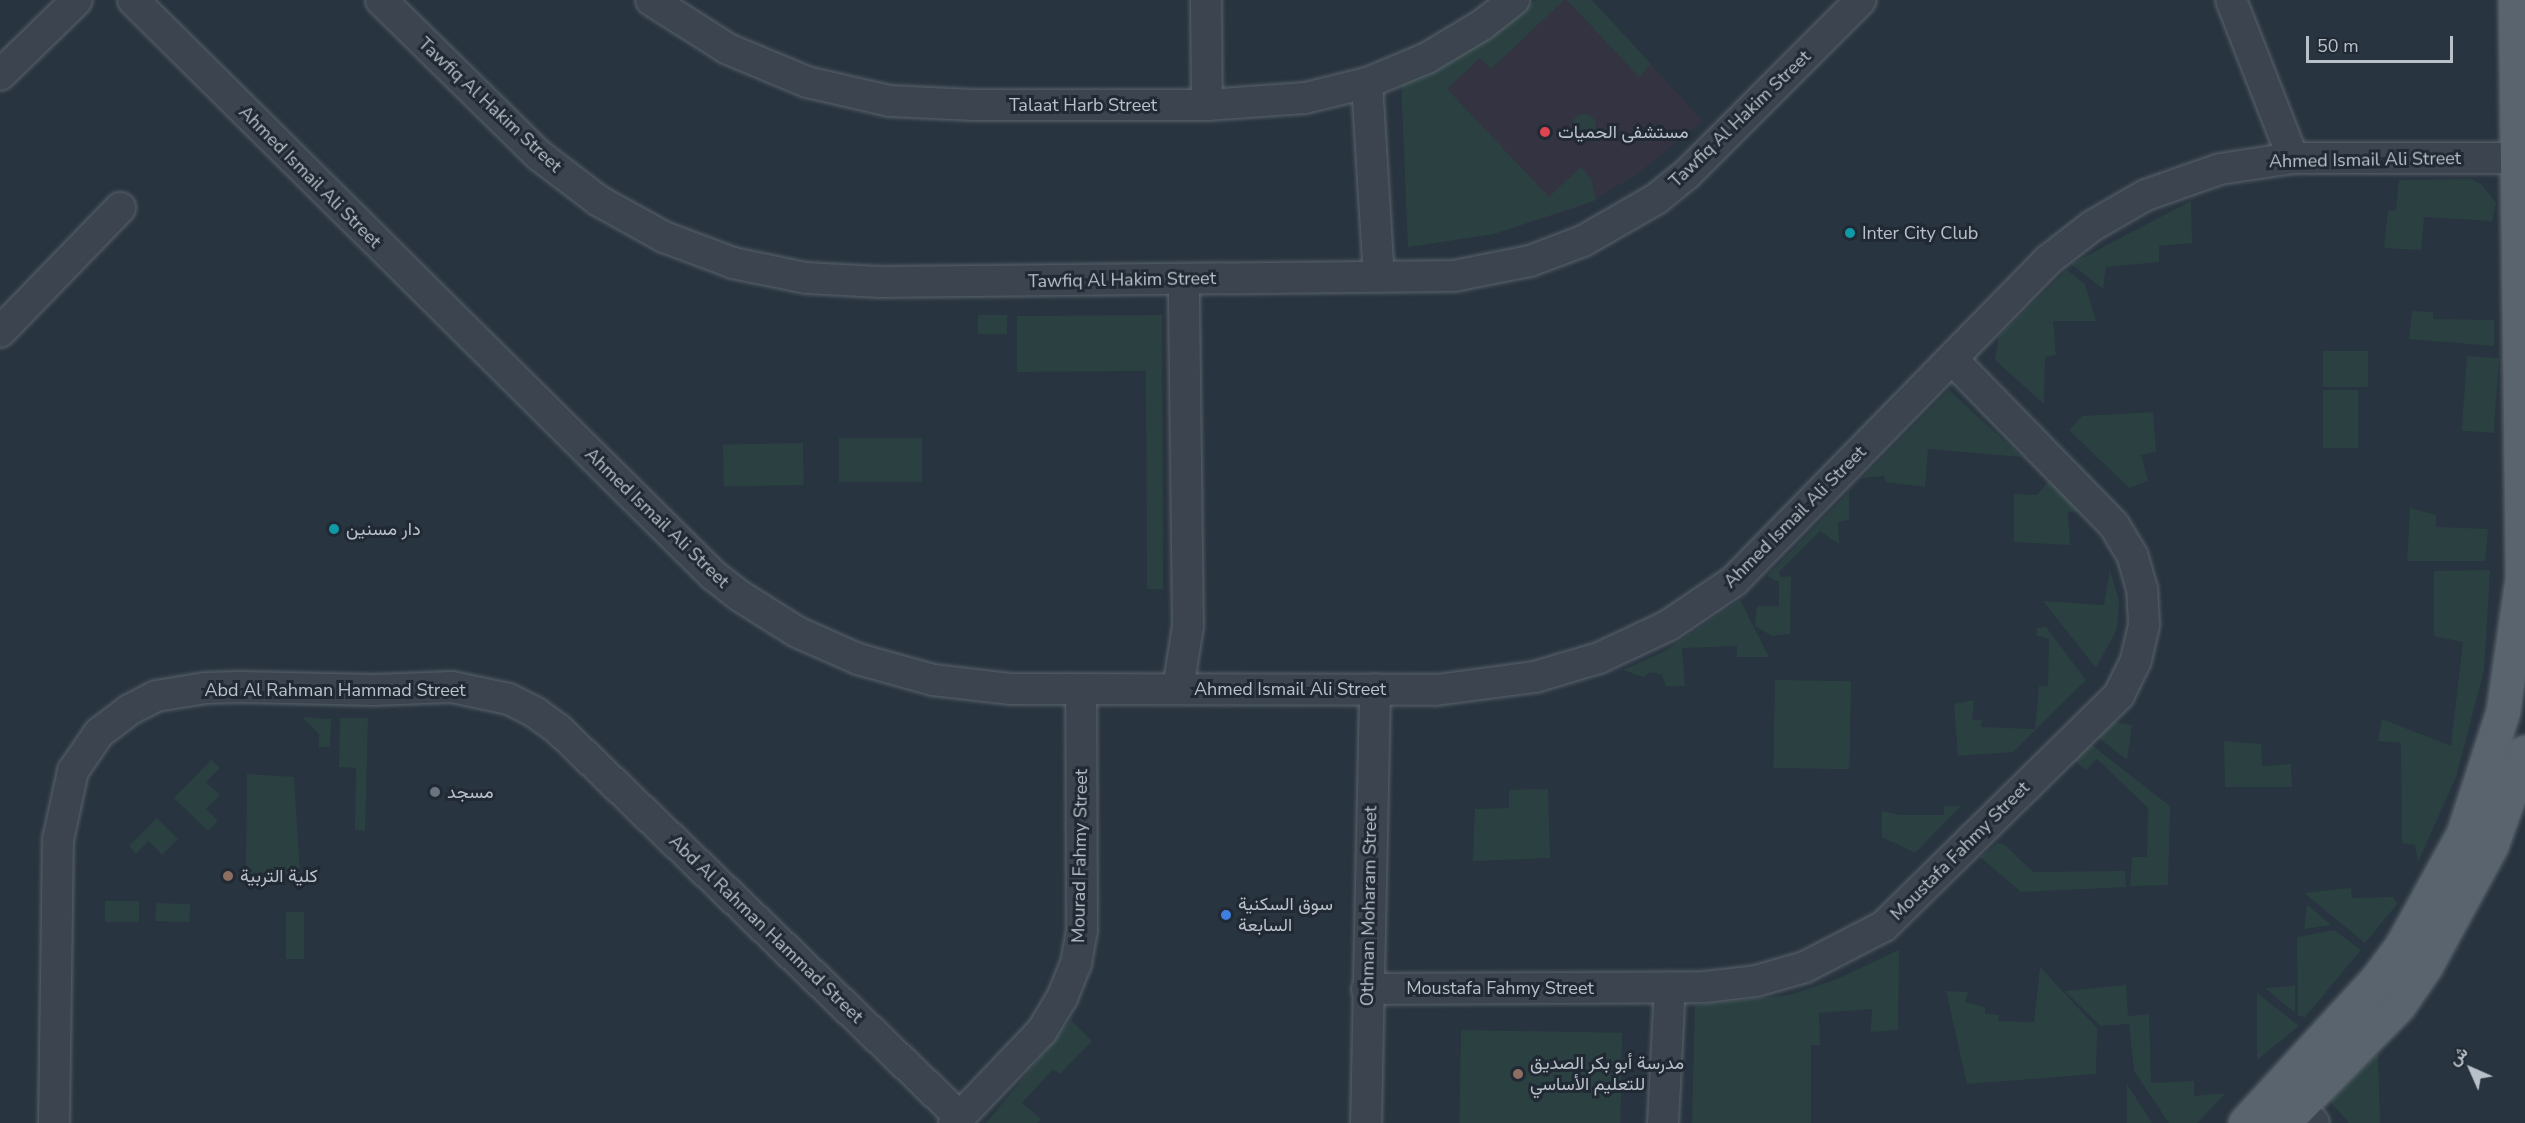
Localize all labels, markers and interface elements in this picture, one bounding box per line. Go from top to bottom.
scale bar [2309,24,2456,62]
street label: Tawfiq Al Hakim Street [414,33,566,177]
text: 50 m [2317,34,2359,58]
street label: Tawfiq Al Hakim Street [1665,46,1815,192]
street label: Talaat Harb Street [1009,94,1157,116]
street label: Ahmed Ismail Ali Street [234,101,386,253]
place label: مستشفى الحميات [1558,121,1689,143]
marker: مستشفى الحميات [1536,123,1554,141]
street label: Ahmed Ismail Ali Street [2269,148,2461,172]
place label: Inter City Club [1862,222,1978,244]
marker: Inter City Club [1843,226,1857,240]
street label: Tawfiq Al Hakim Street [1028,268,1216,292]
street label: Ahmed Ismail Ali Street [1719,441,1871,593]
street label: Ahmed Ismail Ali Street [580,443,734,593]
place label: دار مسنين [346,518,421,540]
marker: دار مسنين [327,522,341,536]
street label: Ahmed Ismail Ali Street [1194,678,1386,700]
street label: Abd Al Rahman Hammad Street [204,679,466,701]
street label: Mourad Fahmy Street [1068,769,1092,943]
street label: Moustafa Fahmy Street [1886,777,2034,925]
place label: مسجد [447,781,494,803]
marker: مسجد [428,785,442,799]
street label: Othman Moharam Street [1356,806,1382,1006]
street label: Abd Al Rahman Hammad Street [665,831,867,1027]
place label: كلية التربية [240,865,318,887]
marker: كلية التربية [221,869,235,883]
place label: سوق السكنية السابعة [1238,894,1333,936]
marker: سوق السكنية السابعة [1219,908,1233,922]
street label: Moustafa Fahmy Street [1406,977,1594,999]
north arrow [2441,1039,2501,1099]
text: ش [2444,1042,2473,1071]
place label: مدرسة أبو بكر الصديق للتعليم الأساسي [1530,1053,1684,1096]
marker: مدرسة أبو بكر الصديق للتعليم الأساسي [1511,1067,1525,1081]

